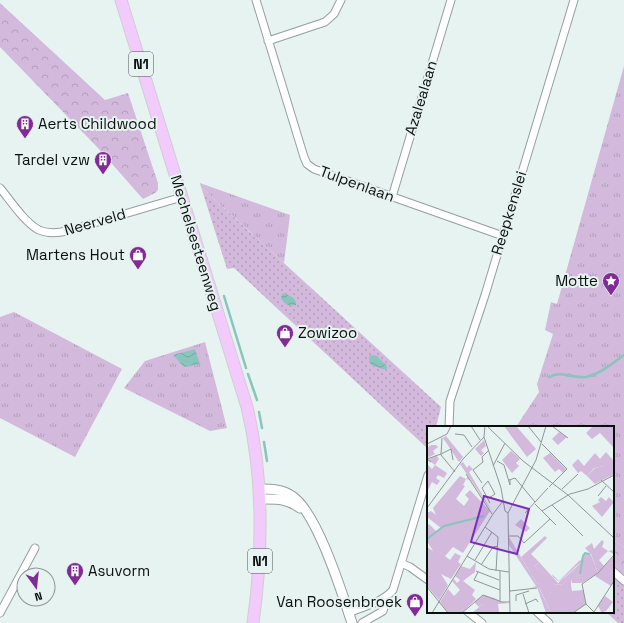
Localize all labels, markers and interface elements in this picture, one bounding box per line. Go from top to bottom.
road number: N1 [129,52,153,76]
street label: Azalealaan [400,58,441,138]
building icon: Aerts Childwood [15,114,35,139]
place label: Aerts Childwood [38,114,157,133]
place label: Tardel vzw [14,150,90,169]
building icon: Tardel vzw [93,150,113,175]
street label: Tulpenlaan [317,161,397,206]
street label: Reepkenslei [487,169,530,257]
street label: Mechelsesteenweg [167,173,226,313]
street label: Neerveld [62,204,128,239]
place label: Martens Hout [26,245,125,264]
shop icon: Martens Hout [128,245,148,270]
place label: Motte [555,271,598,290]
place icon: Motte [601,271,621,296]
shop icon: Zowizoo [275,323,295,348]
place label: Zowizoo [298,323,357,342]
inset map [427,426,614,613]
road number: N1 [248,549,272,573]
building icon: Asuvorm [65,561,85,586]
place label: Asuvorm [88,561,150,580]
north arrow [16,567,56,607]
text: N [33,589,44,604]
place label: Van Roosenbroek [276,592,402,611]
shop icon: Van Roosenbroek [405,592,425,617]

